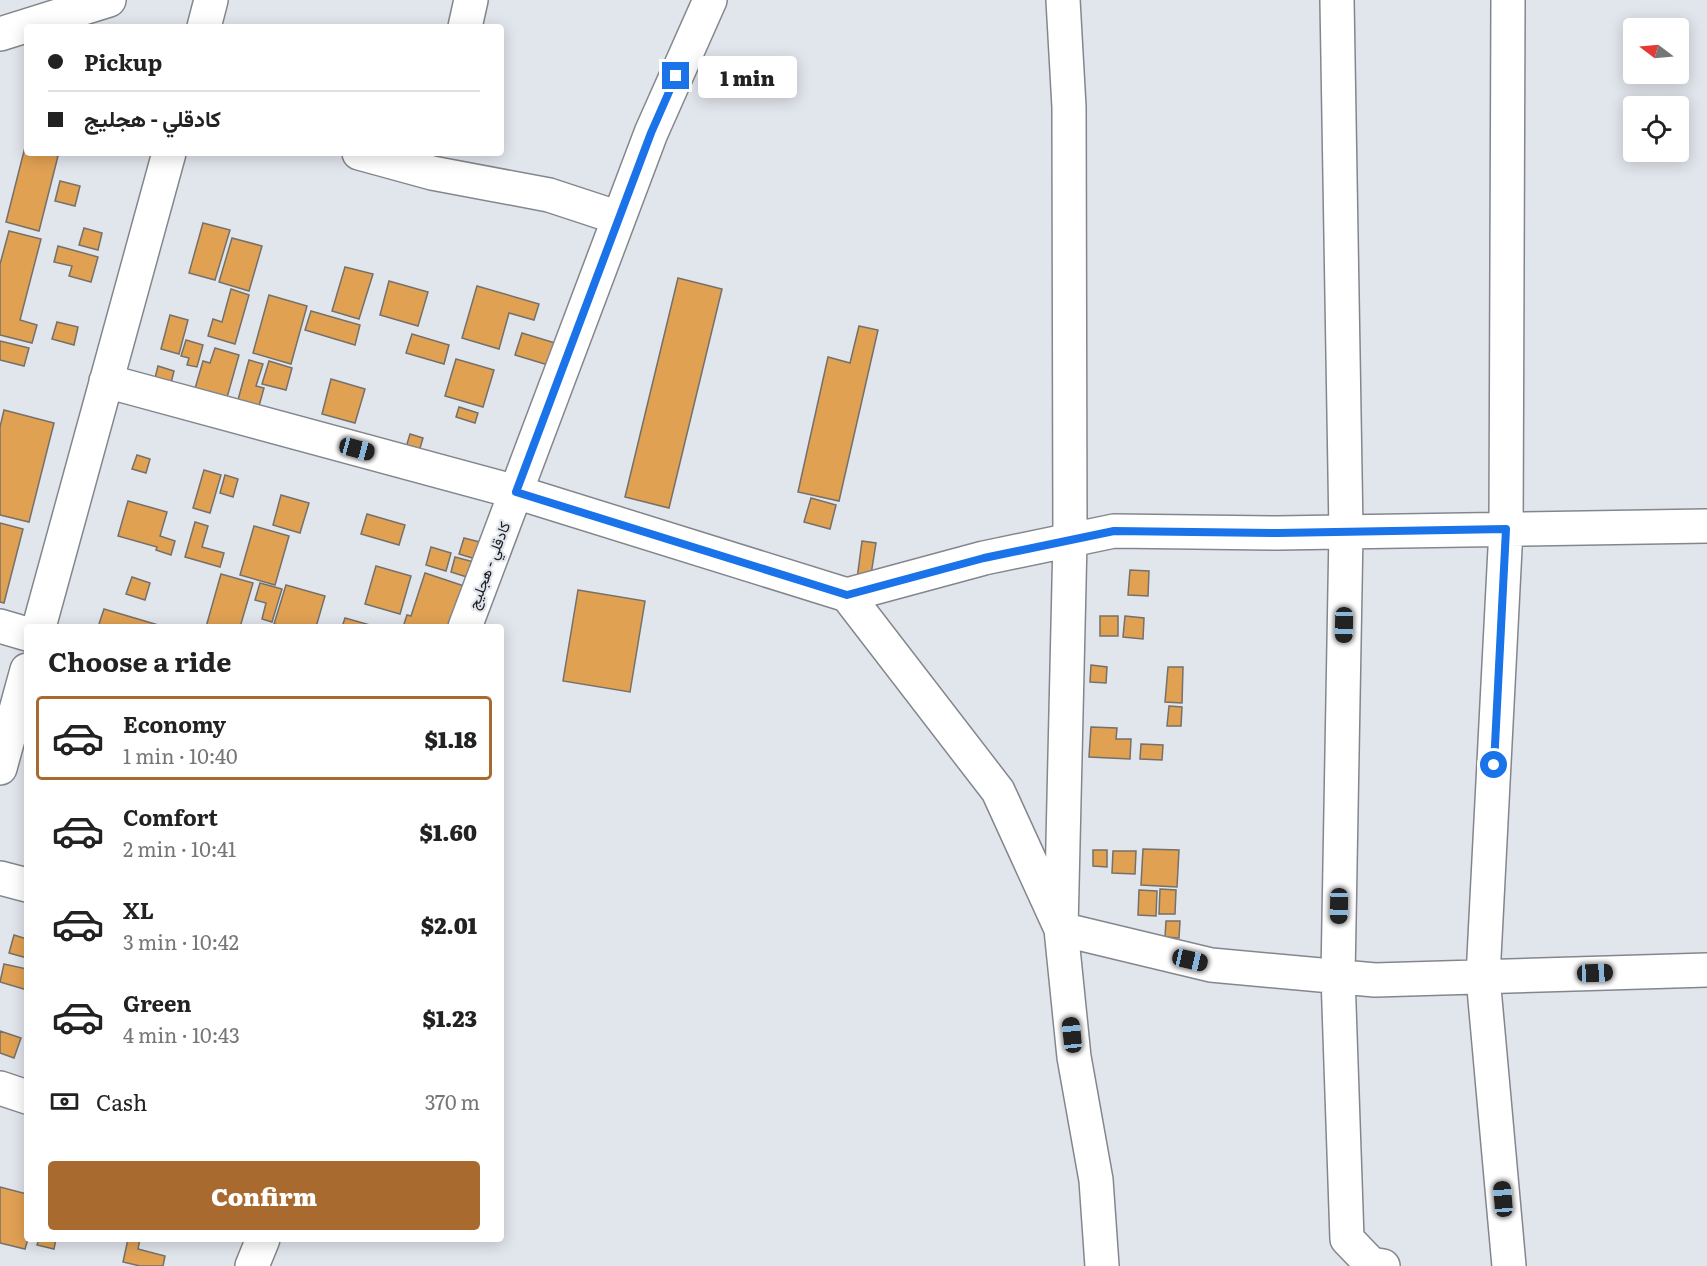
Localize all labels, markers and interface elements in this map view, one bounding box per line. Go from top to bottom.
north arrow [1623,18,1689,84]
map controls [1623,18,1689,162]
text: Pickup [84,45,162,78]
callout: 1 min [697,55,796,97]
route end [662,62,689,89]
text: 1 min [720,62,775,92]
button: locate [1623,96,1689,162]
text: كادقلي - هجليج [84,101,221,134]
car [337,436,377,462]
street label: كادقلي - هجليج [461,517,518,613]
car [1335,607,1353,643]
text: Choose a ride [48,640,231,680]
text: Economy [123,707,226,740]
icon: car [51,711,105,765]
text: $1.18 [424,722,477,755]
text: 1 min · 10:40 [123,740,238,770]
route start [1480,751,1507,778]
text: Comfort [123,800,218,833]
icon: car [51,804,105,858]
text: $1.60 [420,815,477,848]
text: 2 min · 10:41 [123,833,236,863]
car [1330,888,1348,924]
text: XL [123,893,154,926]
icon: car [51,897,105,951]
text: $2.01 [421,908,477,941]
text: 3 min · 10:42 [123,926,239,956]
car [1170,947,1210,973]
car [1577,963,1613,983]
text: Green [123,986,192,1019]
icon: car [51,990,105,1044]
text: $1.23 [422,1001,477,1034]
car [1061,1016,1083,1054]
text: 4 min · 10:43 [123,1019,240,1049]
icon: cash [48,1085,81,1118]
text: Cash [96,1085,147,1118]
text: 370 m [425,1086,480,1116]
button: Confirm [48,1161,480,1230]
car [1492,1180,1514,1218]

